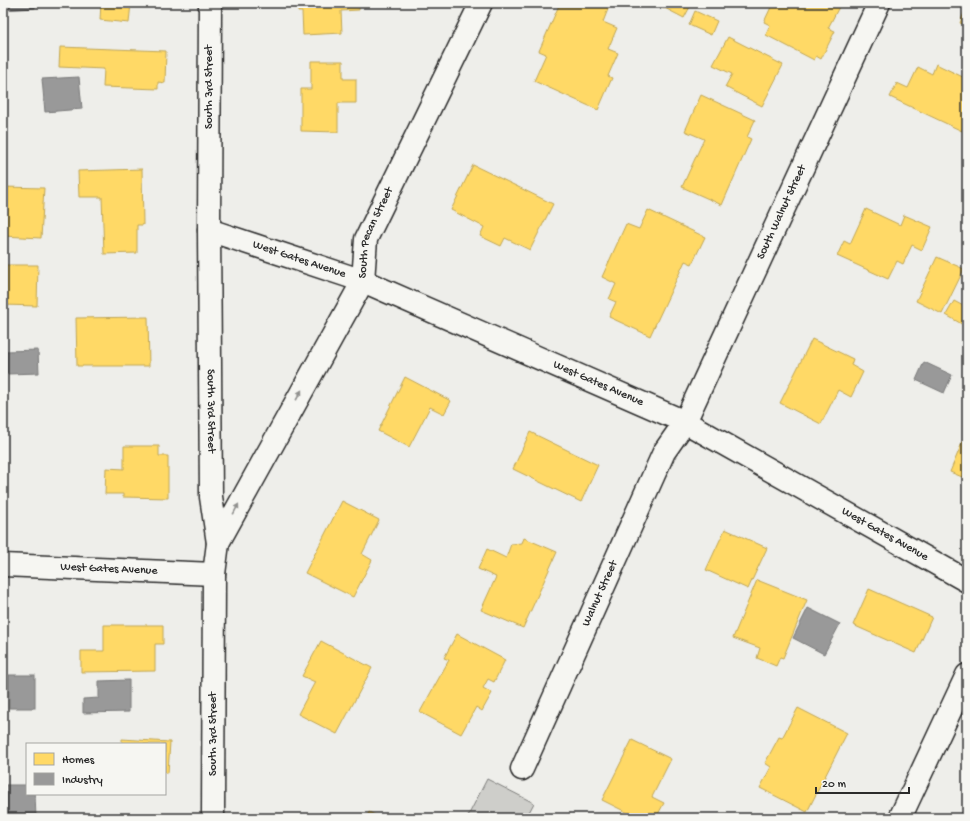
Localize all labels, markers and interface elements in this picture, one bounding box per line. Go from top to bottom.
street label: South 3rd Street [203,44,217,129]
street label: South Walnut Street [754,162,810,262]
street label: South Pecan Street [356,184,397,279]
street label: West Gates Avenue [251,238,348,282]
street label: West Gates Avenue [551,358,646,410]
street label: South 3rd Street [203,369,218,454]
one-way arrow [296,390,303,401]
one-way arrow [233,503,239,515]
street label: West Gates Avenue [839,505,931,565]
street label: Walnut Street [580,558,622,629]
street label: West Gates Avenue [60,560,159,579]
street label: South 3rd Street [207,691,221,776]
legend [26,743,166,795]
text: Homes [62,754,95,768]
scale bar [816,769,909,795]
text: Industry [62,774,103,788]
text: 20 m [822,778,847,792]

